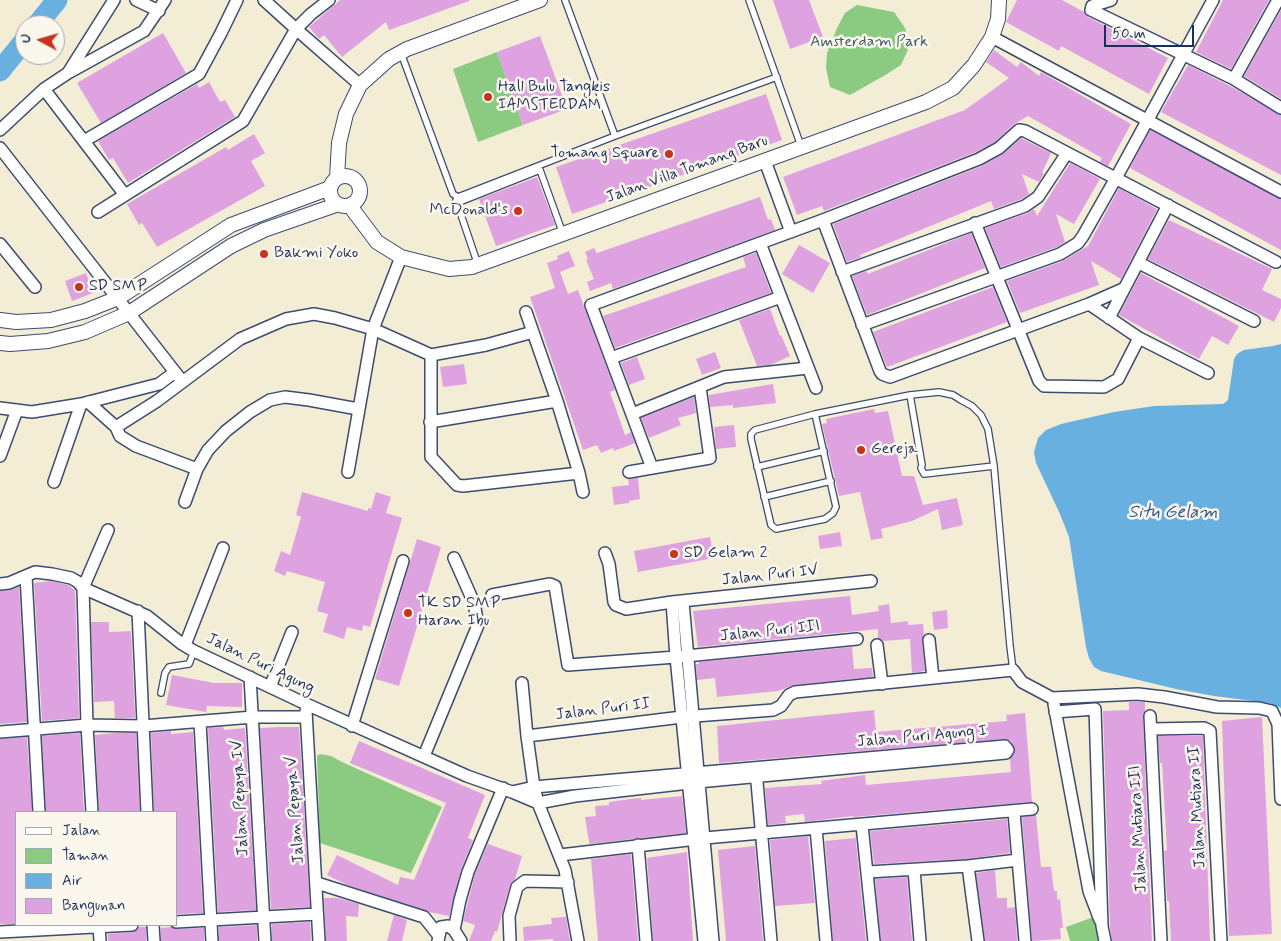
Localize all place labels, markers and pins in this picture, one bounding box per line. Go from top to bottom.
place label: Hall Bulu Tangkis IAMSTERDAM [498,78,610,116]
marker: Hall Bulu Tangkis IAMSTERDAM [482,91,494,103]
place label: Tomang Square [551,144,659,164]
marker: Tomang Square [663,148,675,160]
place label: McDonald's [429,201,508,221]
marker: McDonald's [512,205,524,217]
place label: Bakmi Yoko [274,244,358,264]
marker: Bakmi Yoko [258,248,270,260]
place label: SD SMP [89,277,147,297]
marker: SD SMP [73,281,85,293]
place label: Gereja [871,440,917,460]
marker: Gereja [855,444,867,456]
place label: SD Gelam 2 [684,544,767,564]
marker: SD Gelam 2 [668,548,680,560]
place label: TK SD SMP Haran Ibu [418,594,500,632]
marker: TK SD SMP Haran Ibu [402,607,414,619]

